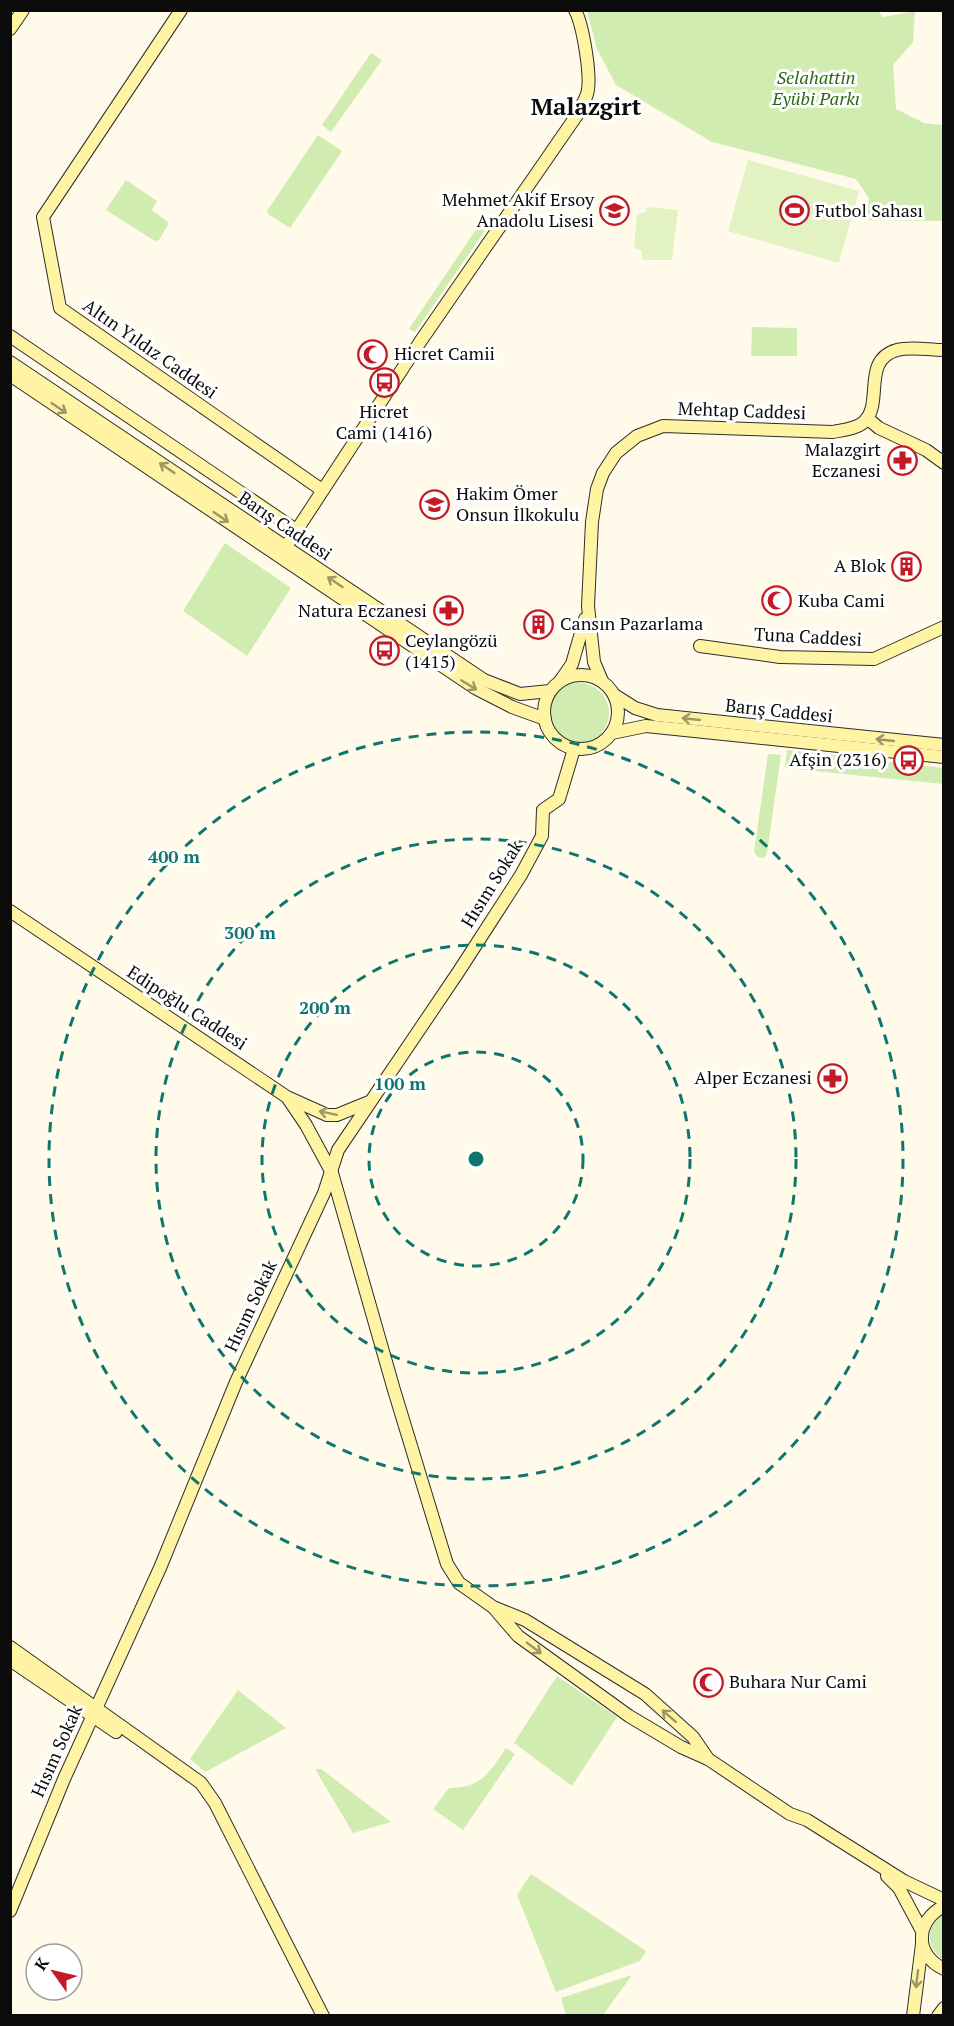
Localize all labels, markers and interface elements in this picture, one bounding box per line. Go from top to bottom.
park label: Selahattin Eyübi Parkı [771,65,860,110]
district label: Malazgirt [531,90,642,122]
place label: Mehmet Akif Ersoy Anadolu Lisesi [442,187,595,232]
school or university icon: Mehmet Akif Ersoy Anadolu Lisesi [599,194,631,226]
sports icon: Futbol Sahası [778,195,810,227]
place label: Futbol Sahası [815,198,923,222]
street label: Altın Yıldız Caddesi [79,293,222,404]
mosque icon: Hicret Camii [357,338,389,370]
place label: Hicret Camii [394,341,495,365]
bus stop icon: Hicret Cami (1416) [368,367,400,399]
street label: Mehtap Caddesi [677,396,807,424]
place label: Hicret Cami (1416) [336,399,432,444]
one-way arrow [50,402,67,414]
place label: Malazgirt Eczanesi [805,437,881,482]
pharmacy icon: Malazgirt Eczanesi [886,444,918,476]
one-way arrow [158,461,175,474]
place label: Hakim Ömer Onsun İlkokulu [456,481,579,526]
street label: Barış Caddesi [234,485,337,565]
school or university icon: Hakim Ömer Onsun İlkokulu [419,488,451,520]
one-way arrow [212,511,228,523]
building icon: A Blok [891,550,923,582]
place label: A Blok [834,553,887,577]
one-way arrow [328,576,344,588]
mosque icon: Kuba Cami [761,585,793,617]
place label: Kuba Cami [798,588,885,612]
pharmacy icon: Natura Eczanesi [432,595,464,627]
place label: Natura Eczanesi [298,598,427,622]
building icon: Cansın Pazarlama [523,608,555,640]
place label: Cansın Pazarlama [560,611,703,635]
street label: Tuna Caddesi [753,621,863,651]
place label: Ceylangözü (1415) [405,628,498,673]
bus stop icon: Ceylangözü (1415) [368,635,400,667]
one-way arrow [461,678,478,691]
street label: Barış Caddesi [724,692,834,728]
one-way arrow [682,713,702,724]
one-way arrow [876,734,896,745]
bus stop icon: Afşin (2316) [892,744,924,776]
place label: Afşin (2316) [789,747,887,771]
street label: Hısım Sokak [455,835,528,932]
text: 400 m [148,844,200,868]
text: 300 m [224,920,276,944]
street label: Edipoğlu Caddesi [123,959,252,1055]
text: 200 m [299,995,351,1019]
pharmacy icon: Alper Eczanesi [817,1062,849,1094]
place label: Alper Eczanesi [694,1065,812,1089]
text: 100 m [374,1071,426,1095]
one-way arrow [319,1107,338,1118]
centre of rings [466,1149,486,1169]
street label: Hısım Sokak [218,1255,282,1355]
one-way arrow [526,1642,542,1655]
mosque icon: Buhara Nur Cami [692,1666,724,1698]
place label: Buhara Nur Cami [729,1669,867,1693]
street label: Hısım Sokak [25,1700,87,1801]
one-way arrow [662,1709,677,1723]
north arrow [24,1942,84,2002]
text: K [29,1952,54,1974]
one-way arrow [912,1969,923,1988]

